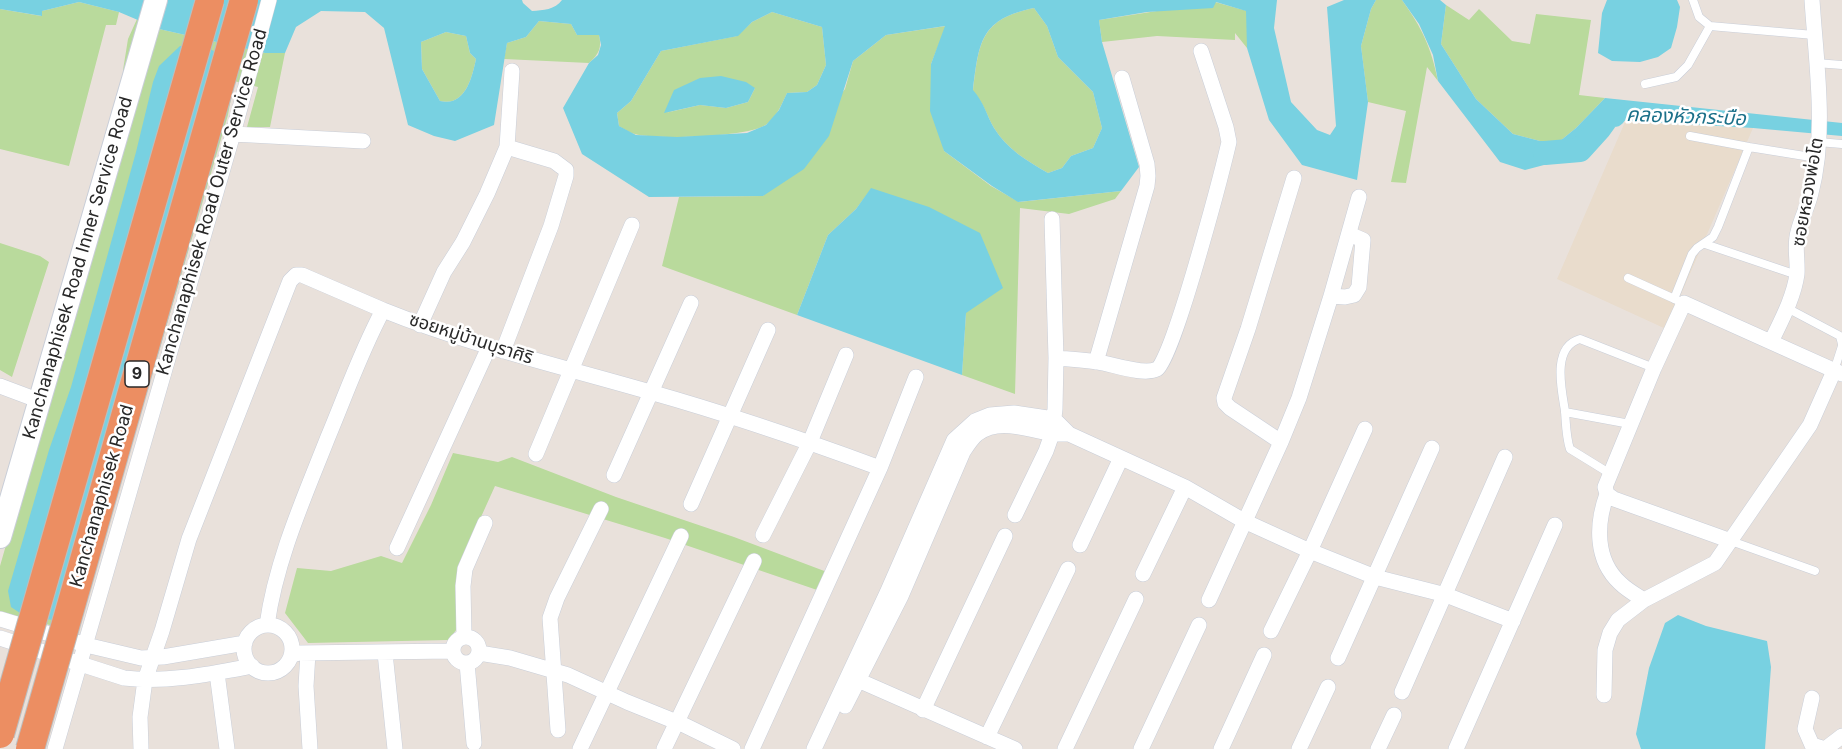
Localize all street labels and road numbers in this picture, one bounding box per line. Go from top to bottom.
street label: Kanchanaphisek Road Outer Service Road [152,26,272,378]
street label: Kanchanaphisek Road Inner Service Road [19,94,137,442]
street label: ซอยหลวงพ่อโต [1788,136,1828,248]
street label: ซอยหมู่บ้านบุราศิริ [406,309,536,369]
road number: 9 [125,361,149,387]
street label: Kanchanaphisek Road [66,402,138,590]

